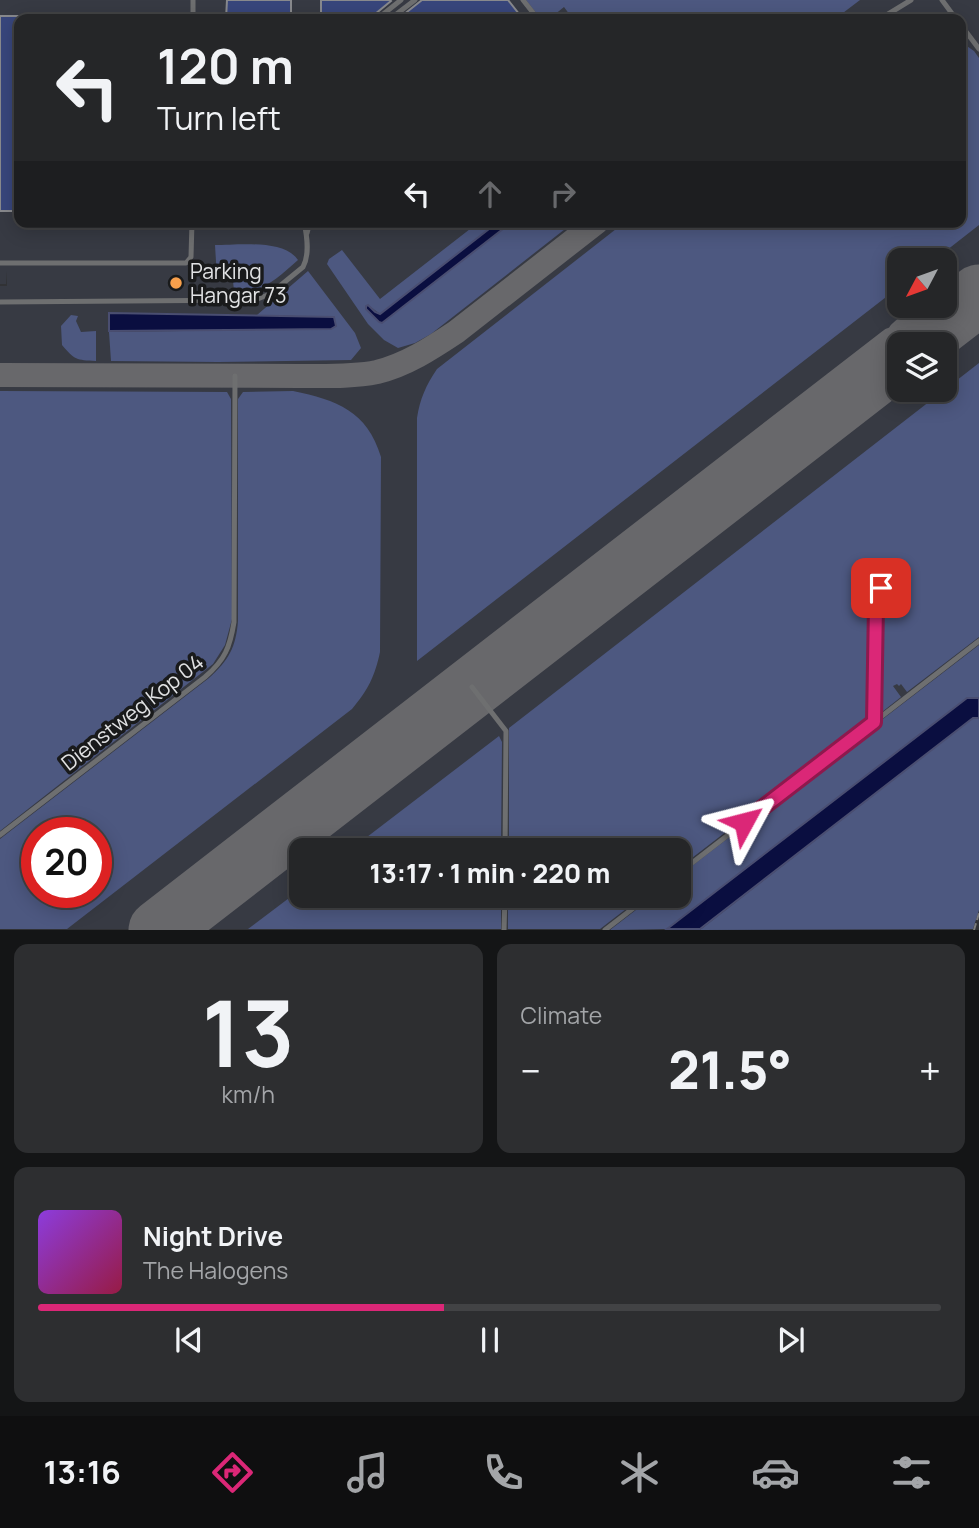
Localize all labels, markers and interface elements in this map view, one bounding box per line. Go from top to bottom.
text: 120 m [157,32,294,99]
icon: left [42,42,133,133]
text: Turn left [157,96,281,140]
icon: left [398,175,436,213]
icon: ahead [471,175,509,213]
icon: right [544,175,582,213]
north arrow [887,248,957,318]
map controls [887,248,957,402]
place label: Parking Hangar 73 [190,257,287,309]
marker: Parking Hangar 73 [168,275,184,291]
button: layers [887,332,957,402]
pin [851,558,911,618]
icon: arrive [862,569,900,607]
street label: Dienstweg Kop 04 [55,648,209,776]
position arrow [707,785,781,859]
speed limit sign: 20 [21,817,112,908]
text: 13:17 · 1 min · 220 m [370,855,610,891]
text: 13 [202,970,295,1094]
text: Climate [521,999,602,1031]
text: 21.5° [668,1034,792,1105]
text: − [521,1044,541,1096]
text: + [919,1044,941,1096]
text: km/h [222,1078,275,1110]
text: Night Drive [143,1218,283,1254]
text: The Halogens [143,1254,288,1286]
icon: previous [170,1321,208,1359]
icon: pause [471,1321,509,1359]
icon: next [772,1321,810,1359]
icon: directions [208,1448,257,1497]
icon: music [343,1448,392,1497]
icon: phone [479,1448,528,1497]
icon: climate [615,1448,664,1497]
icon: car [751,1448,800,1497]
icon: filters [887,1448,936,1497]
text: 13:16 [43,1450,121,1494]

